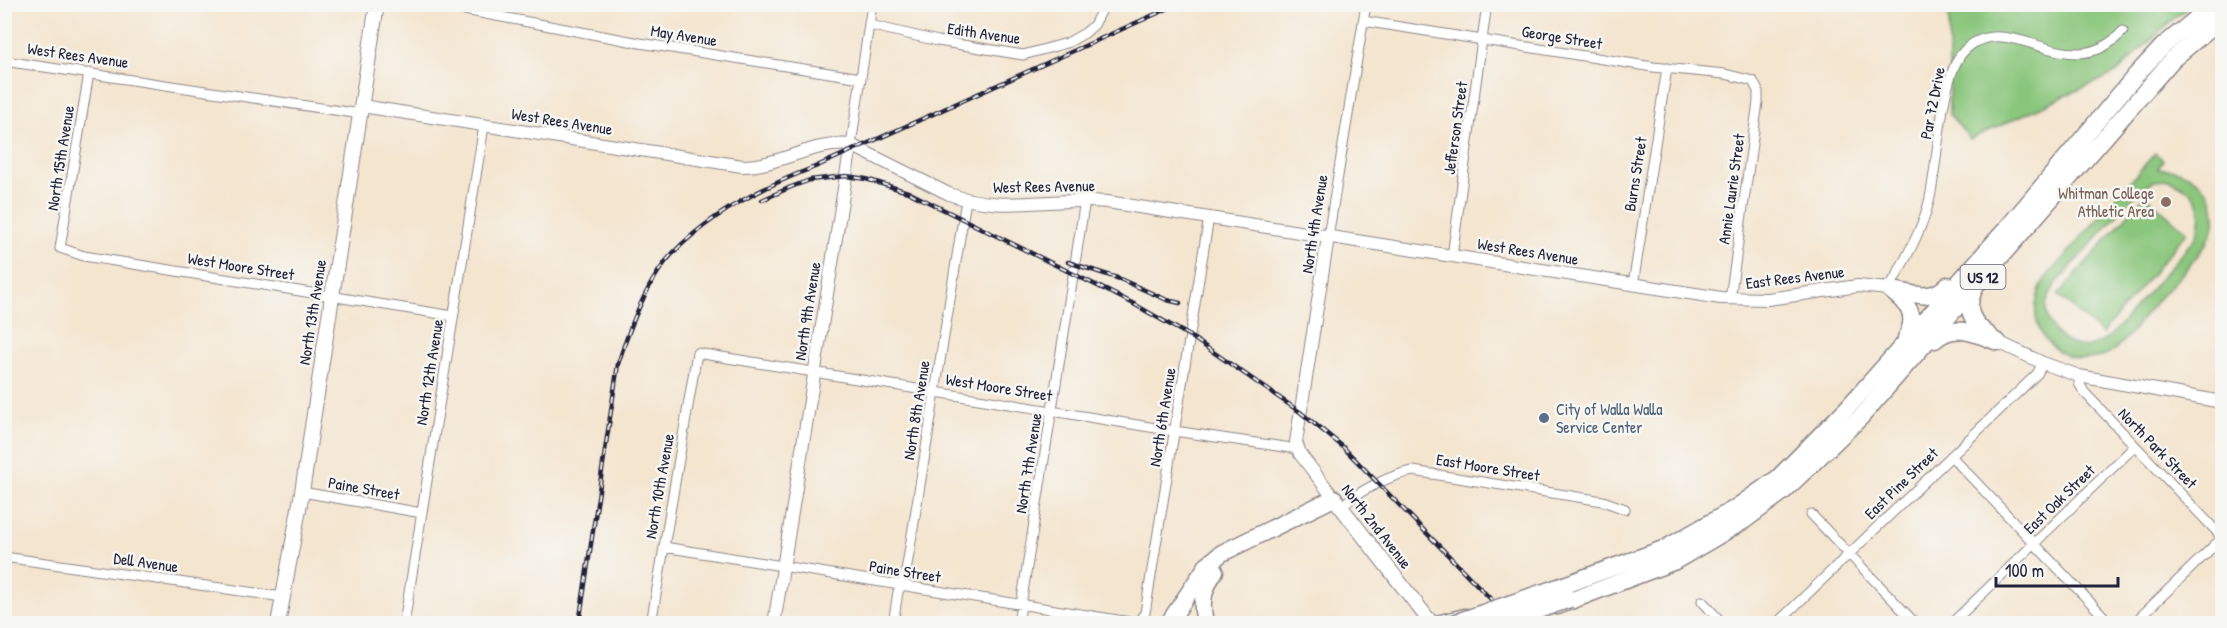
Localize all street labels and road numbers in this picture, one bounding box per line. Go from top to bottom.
street label: Edith Avenue [946,17,1022,49]
street label: May Avenue [649,19,719,51]
street label: George Street [1520,20,1604,54]
street label: West Rees Avenue [26,37,131,73]
street label: Par 72 Drive [1914,64,1950,141]
street label: Jefferson Street [1438,79,1473,176]
street label: West Rees Avenue [510,102,615,140]
street label: North 15th Avenue [41,103,79,212]
street label: Annie Laurie Street [1712,132,1750,246]
street label: Burns Street [1618,135,1652,213]
street label: North 4th Avenue [1295,173,1333,275]
street label: West Rees Avenue [993,174,1096,198]
street label: West Rees Avenue [1476,232,1581,270]
street label: West Moore Street [186,247,296,285]
street label: North 13th Avenue [293,257,331,366]
street label: North 9th Avenue [788,260,826,362]
street label: East Rees Avenue [1744,260,1846,294]
road number: US 12 [1960,265,2006,289]
street label: North 12th Avenue [410,317,448,426]
street label: North 8th Avenue [897,358,935,461]
street label: North 6th Avenue [1143,365,1181,468]
street label: West Moore Street [944,368,1054,406]
street label: North Park Street [2114,403,2203,494]
street label: North 7th Avenue [1009,411,1047,515]
street label: North 10th Avenue [639,431,679,540]
street label: East Pine Street [1859,442,1943,524]
street label: East Moore Street [1435,448,1542,486]
street label: East Oak Street [2018,459,2100,539]
street label: Paine Street [327,471,402,505]
street label: North 2nd Avenue [1337,479,1418,574]
street label: Dell Avenue [112,547,180,578]
street label: Paine Street [868,554,943,588]

